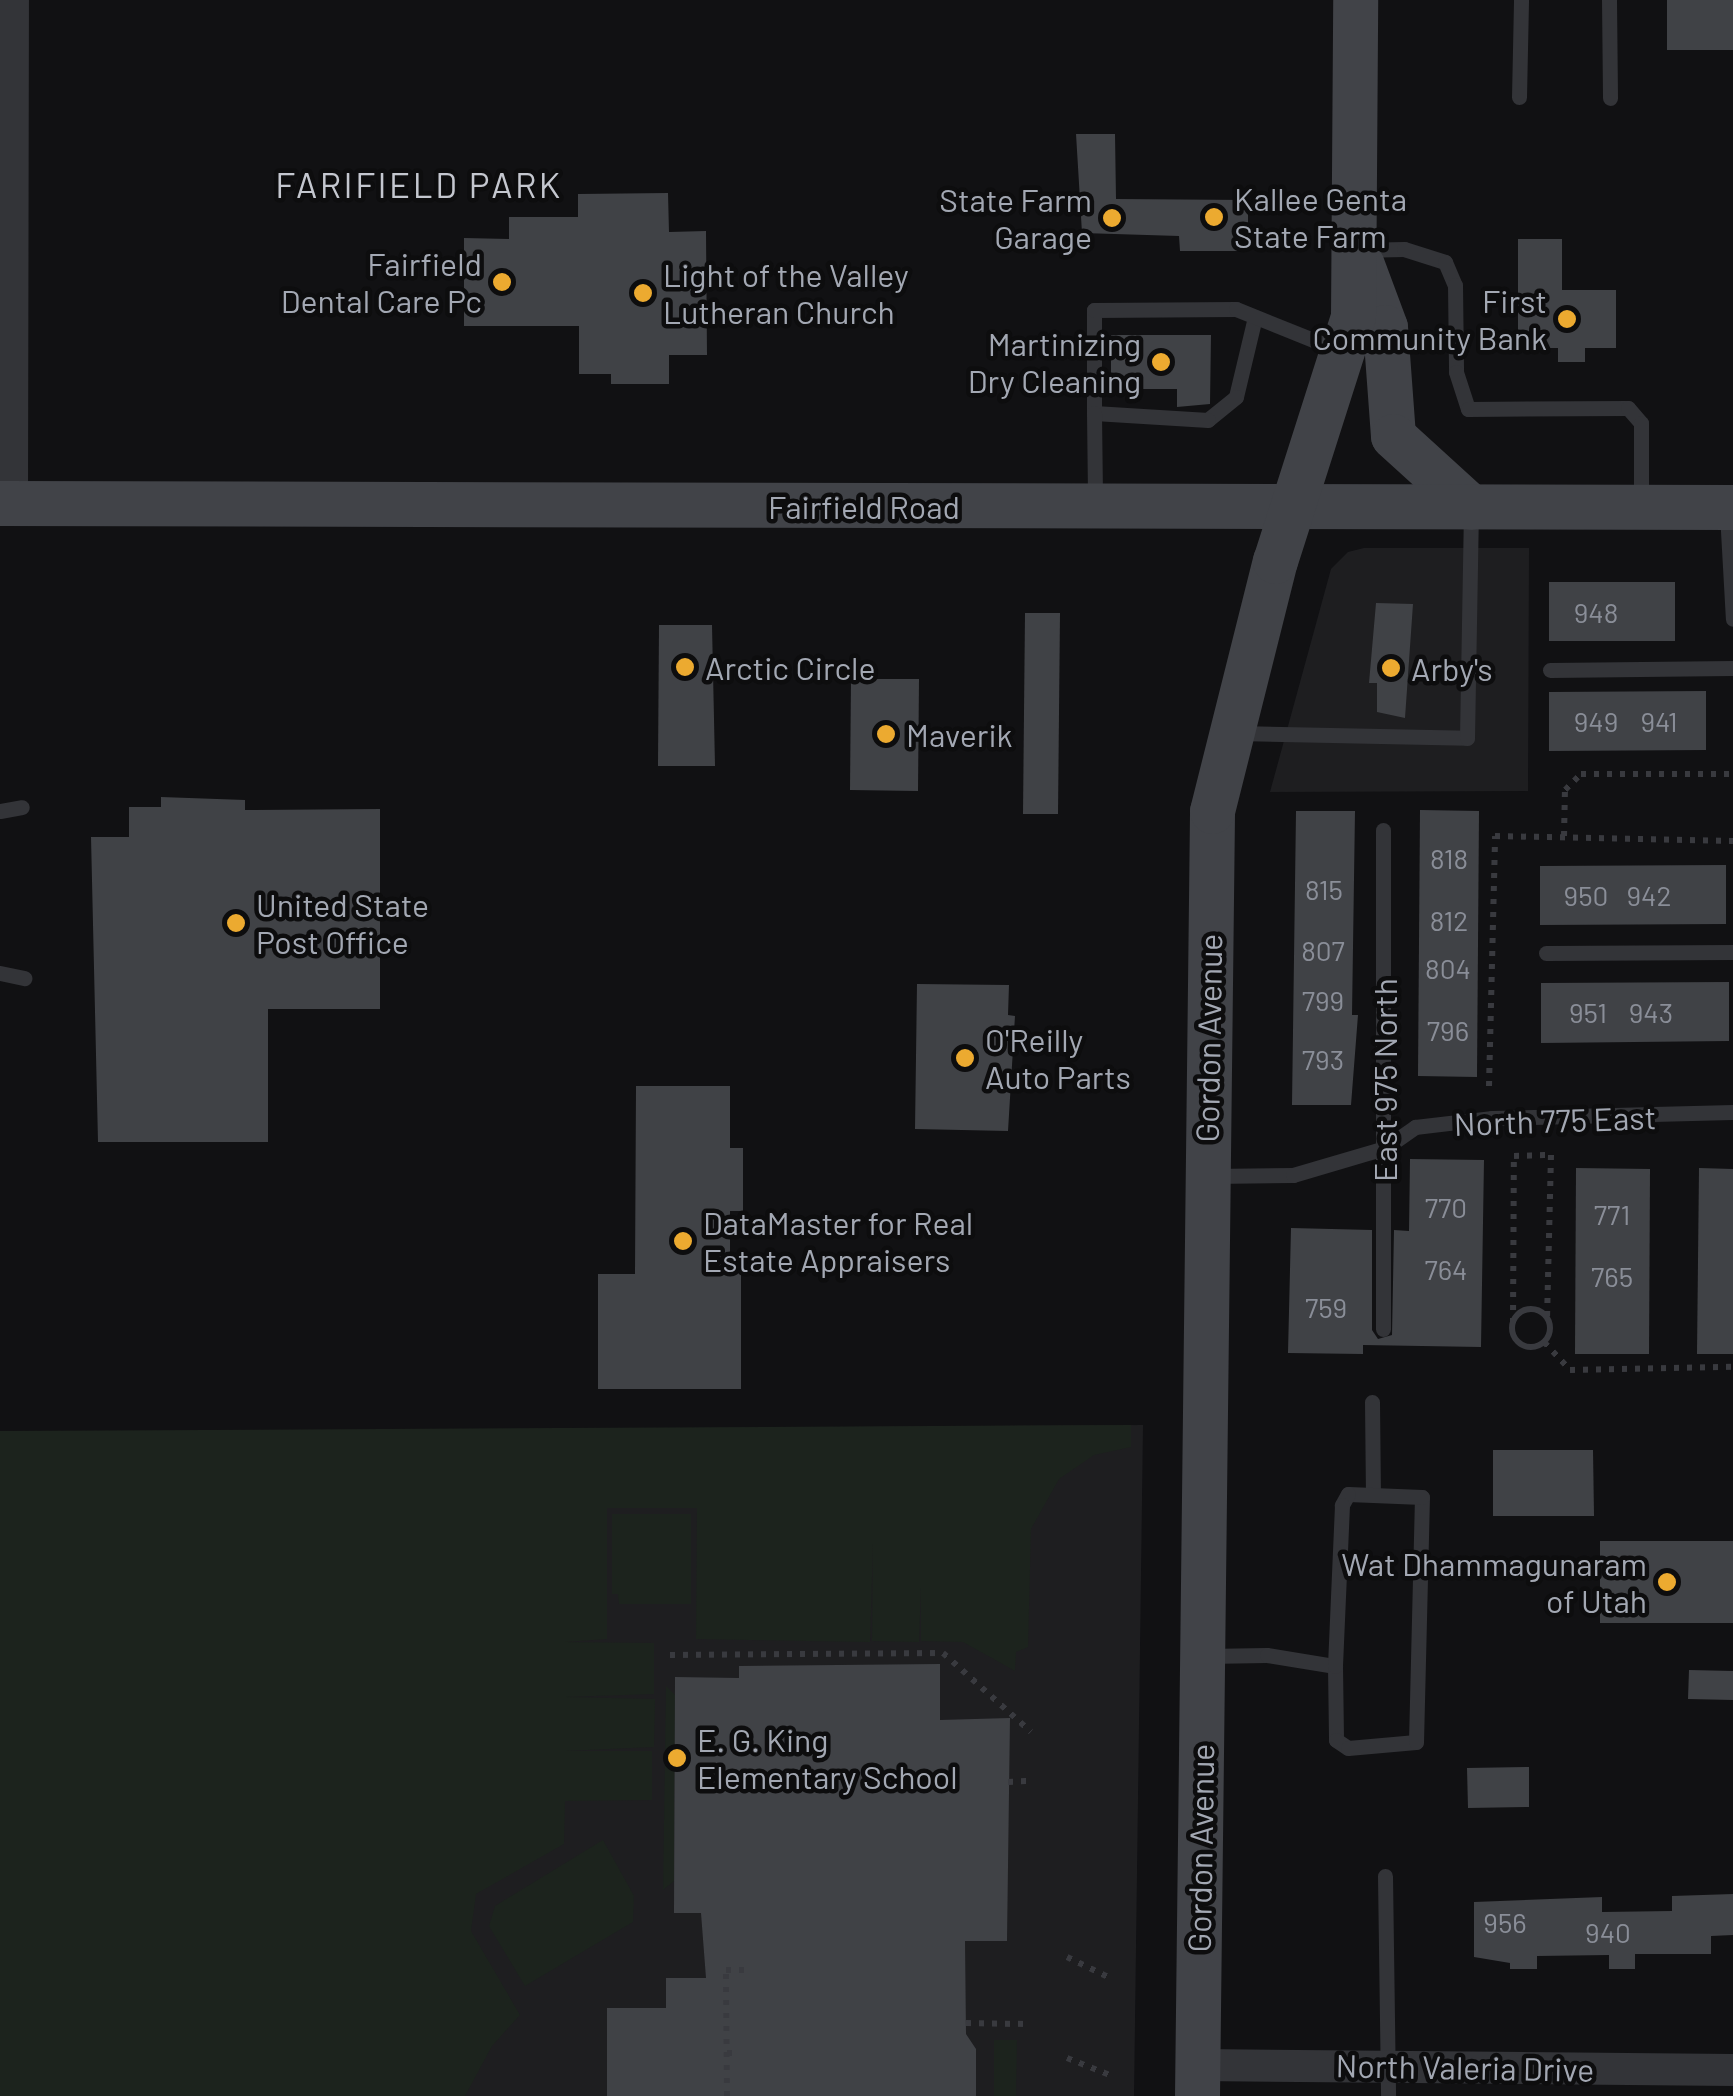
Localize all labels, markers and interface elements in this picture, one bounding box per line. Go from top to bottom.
district label: FARIFIELD PARK [275,163,563,205]
place label: Kallee Genta State Farm [1234,180,1407,255]
place label: State Farm Garage [939,181,1092,256]
marker: Kallee Genta State Farm [1203,206,1225,228]
marker: State Farm Garage [1101,207,1123,229]
place label: Fairfield Dental Care Pc [281,245,482,320]
place label: Light of the Valley Lutheran Church [663,256,909,331]
marker: Fairfield Dental Care Pc [491,271,513,293]
marker: Light of the Valley Lutheran Church [632,282,654,304]
place label: First Community Bank [1312,282,1547,357]
marker: First Community Bank [1556,308,1578,330]
place label: Martinizing Dry Cleaning [968,325,1141,400]
marker: Martinizing Dry Cleaning [1150,351,1172,373]
street label: Fairfield Road [768,487,960,525]
house number: 948 [1574,595,1618,629]
place label: Arctic Circle [705,648,876,686]
place label: Arby's [1411,649,1493,687]
marker: Arctic Circle [674,656,696,678]
marker: Arby's [1380,657,1402,679]
house number: 949 [1574,704,1618,738]
house number: 941 [1640,704,1678,738]
place label: Maverik [906,715,1013,753]
marker: Maverik [875,723,897,745]
house number: 818 [1430,841,1468,875]
house number: 815 [1305,872,1343,906]
house number: 950 [1564,878,1608,912]
house number: 942 [1626,878,1672,912]
place label: United State Post Office [256,886,429,961]
house number: 812 [1430,903,1468,937]
marker: United State Post Office [225,912,247,934]
street label: Gordon Avenue [1187,933,1229,1143]
house number: 807 [1301,933,1345,967]
house number: 804 [1425,951,1471,985]
street label: East 975 North [1365,978,1403,1182]
house number: 799 [1302,983,1344,1017]
house number: 951 [1569,995,1607,1029]
house number: 943 [1629,995,1673,1029]
house number: 796 [1427,1013,1469,1047]
place label: O'Reilly Auto Parts [985,1021,1131,1096]
house number: 793 [1302,1042,1344,1076]
marker: O'Reilly Auto Parts [954,1047,976,1069]
street label: North 775 East [1453,1097,1657,1143]
house number: 770 [1425,1190,1467,1224]
house number: 771 [1594,1197,1630,1231]
place label: DataMaster for Real Estate Appraisers [703,1204,973,1279]
marker: DataMaster for Real Estate Appraisers [672,1230,694,1252]
house number: 764 [1424,1252,1468,1286]
house number: 765 [1591,1259,1633,1293]
house number: 759 [1305,1290,1347,1324]
place label: Wat Dhammagunaram of Utah [1341,1545,1647,1620]
marker: Wat Dhammagunaram of Utah [1656,1571,1678,1593]
place label: E. G. King Elementary School [697,1721,958,1796]
street label: Gordon Avenue [1179,1743,1221,1953]
marker: E. G. King Elementary School [666,1747,688,1769]
house number: 956 [1483,1905,1527,1939]
house number: 940 [1585,1915,1631,1949]
street label: North Valeria Drive [1335,2046,1595,2088]

